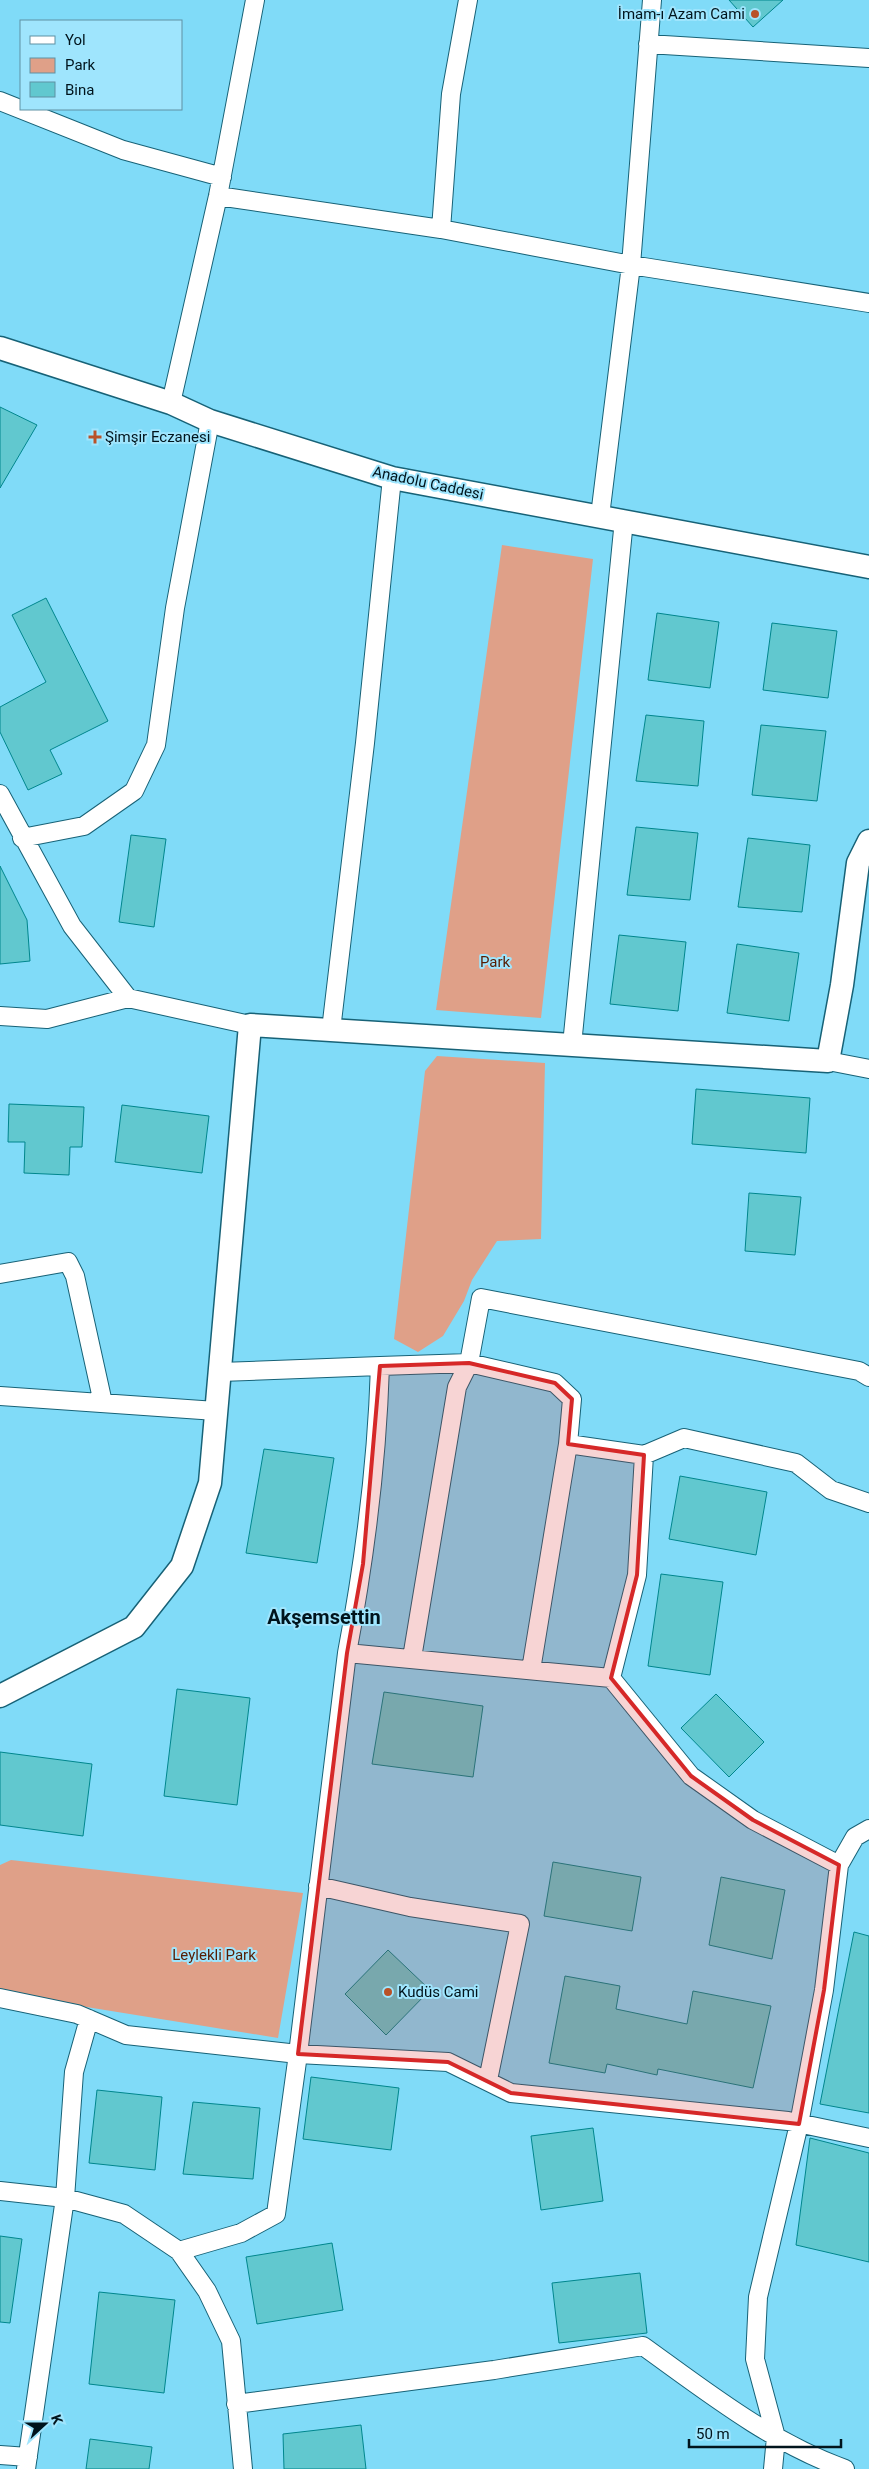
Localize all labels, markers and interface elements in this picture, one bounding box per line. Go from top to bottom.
place label: İmam-ı Azam Cami [618,5,745,23]
marker: İmam-ı Azam Cami [749,8,761,20]
legend [20,20,182,110]
text: Yol [65,31,86,49]
text: Park [65,56,96,74]
text: Bina [65,81,94,99]
place label: Şimşir Eczanesi [105,428,210,446]
marker: Şimşir Eczanesi [89,431,101,443]
street label: Anadolu Caddesi [371,462,485,504]
park label: Park [480,953,511,971]
district label: Akşemsettin [267,1605,381,1629]
park label: Leylekli Park [172,1946,256,1964]
place label: Kudüs Cami [398,1983,478,2001]
marker: Kudüs Cami [382,1986,394,1998]
north arrow [20,2399,70,2449]
text: K [48,2412,66,2426]
scale bar [689,2416,842,2448]
text: 50 m [696,2425,730,2443]

